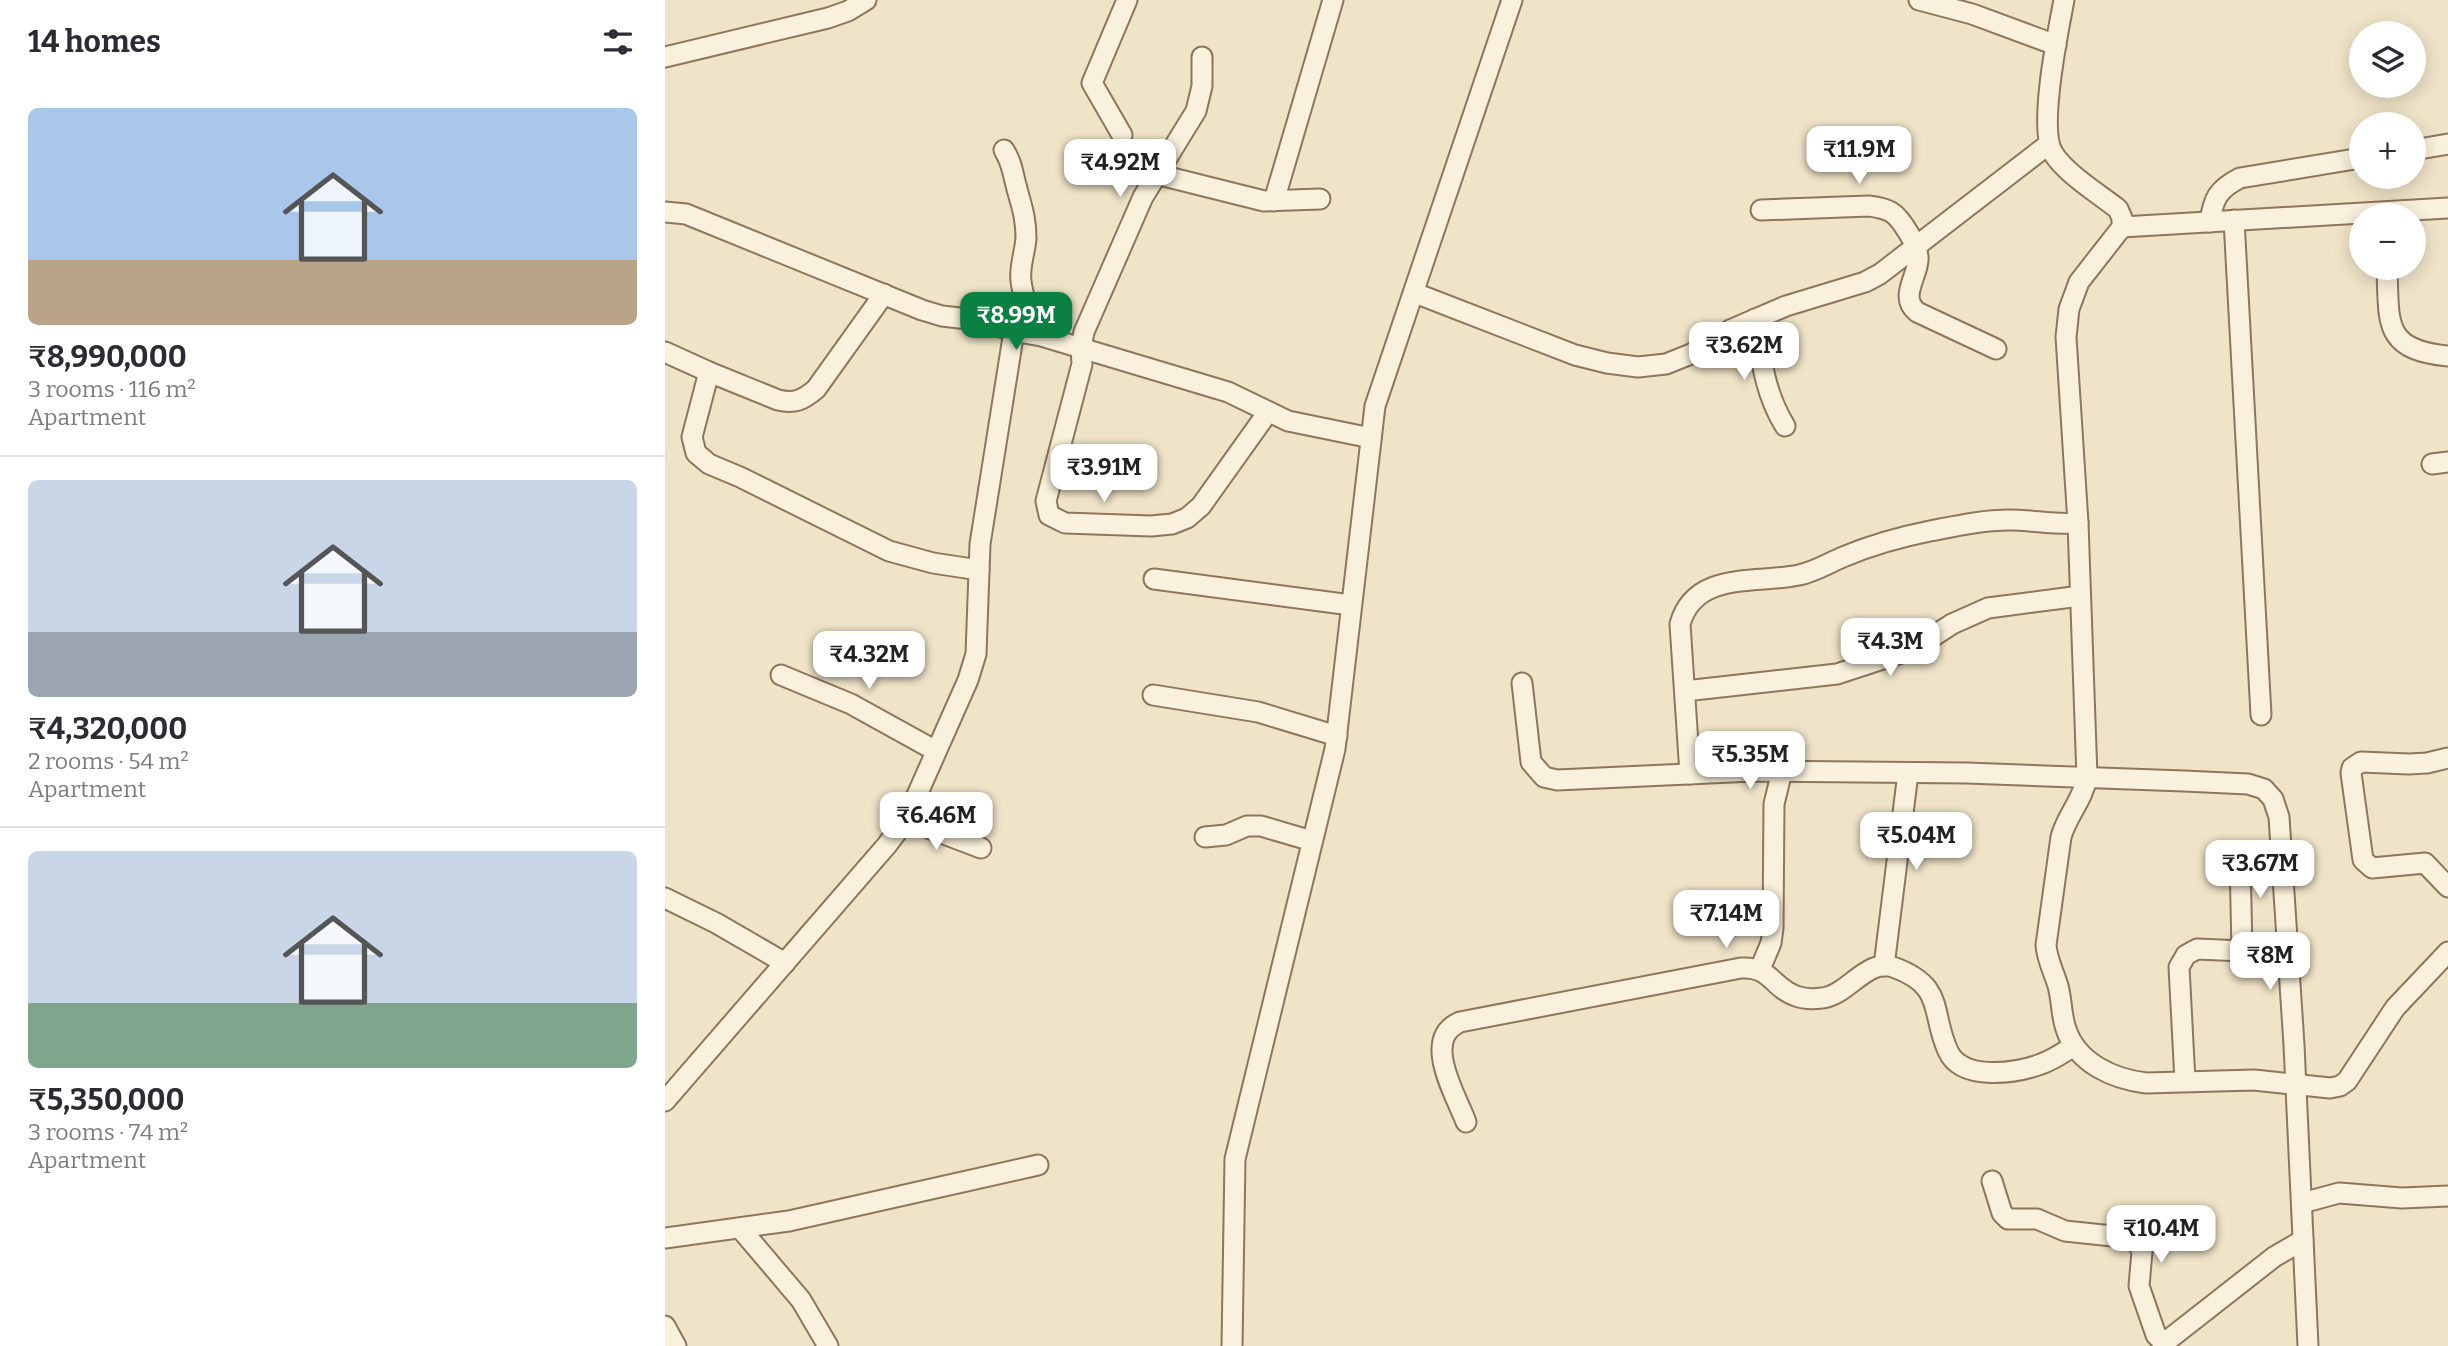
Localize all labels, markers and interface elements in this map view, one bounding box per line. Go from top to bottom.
map controls [2349,21,2426,280]
button: layers [2349,21,2426,98]
icon: filters [599,23,637,61]
text: 14 homes [28,24,161,60]
button: + [2349,112,2426,189]
pin: ₹11.9M [1802,127,1916,186]
text: ₹11.9M [1822,135,1896,163]
pin: ₹4.92M [1063,140,1177,199]
text: ₹4.92M [1080,148,1160,176]
icon: home [270,154,396,280]
button: − [2349,203,2426,280]
pin: ₹8.99M [959,292,1073,352]
text: ₹8.99M [976,301,1056,329]
pin: ₹3.62M [1687,322,1801,382]
text: ₹3.62M [1705,331,1783,359]
text: ₹8,990,000 [28,339,187,375]
text: 3 rooms · 116 m² [28,375,196,403]
text: Apartment [28,403,146,431]
pin: ₹3.91M [1047,444,1161,504]
text: ₹3.91M [1066,453,1142,481]
icon: home [270,526,396,652]
pin: ₹4.3M [1841,618,1939,678]
text: ₹4.3M [1857,627,1923,655]
pin: ₹4.32M [812,632,926,691]
text: ₹4.32M [829,640,909,668]
text: ₹4,320,000 [28,711,187,747]
pin: ₹5.35M [1693,732,1807,791]
text: ₹5.35M [1711,740,1789,768]
text: 2 rooms · 54 m² [28,747,189,775]
text: Apartment [28,775,146,803]
pin: ₹6.46M [879,792,993,852]
text: ₹6.46M [896,801,976,829]
pin: ₹5.04M [1859,812,1973,872]
text: ₹5.04M [1876,821,1956,849]
pin: ₹3.67M [2203,841,2317,900]
text: ₹3.67M [2221,849,2299,877]
pin: ₹7.14M [1669,890,1783,950]
icon: home [270,897,396,1023]
text: ₹7.14M [1689,899,1763,927]
pin: ₹8M [2236,932,2304,992]
text: ₹8M [2246,941,2294,969]
text: ₹5,350,000 [28,1082,185,1118]
text: 3 rooms · 74 m² [28,1118,188,1146]
text: Apartment [28,1146,146,1174]
pin: ₹10.4M [2104,1206,2218,1265]
text: ₹10.4M [2123,1214,2199,1242]

